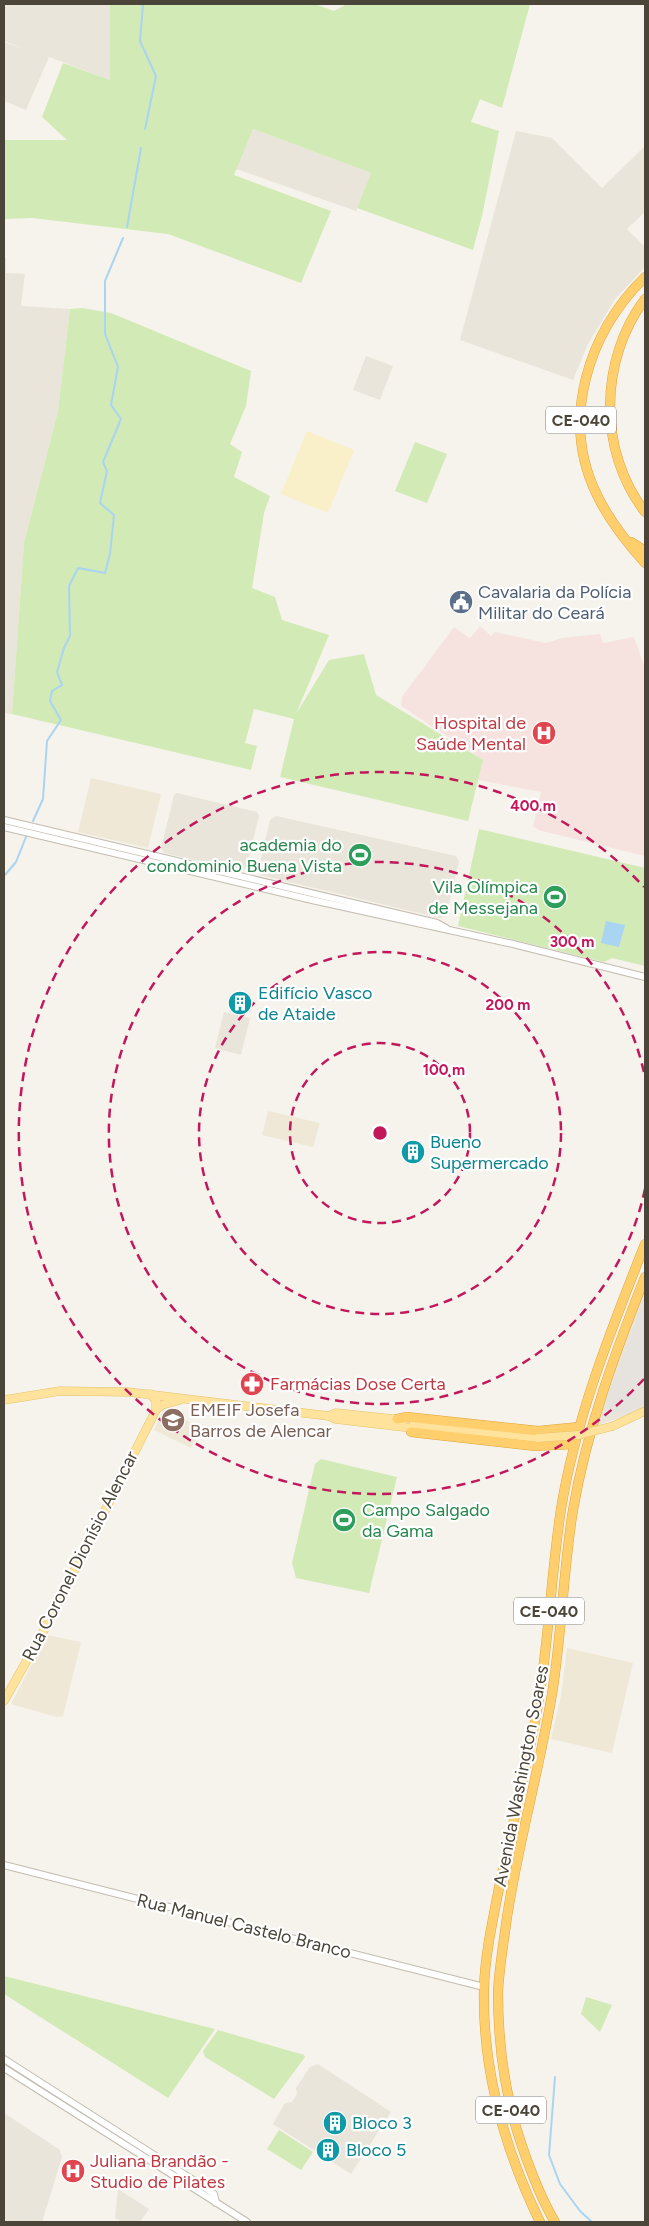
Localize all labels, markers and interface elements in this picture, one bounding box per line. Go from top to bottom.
road number: CE-040 [546,406,616,434]
place label: Cavalaria da Polícia Militar do Ceará [478,581,631,624]
public building icon: Cavalaria da Polícia Militar do Ceará [448,589,474,615]
place label: Hospital de Saúde Mental [416,712,526,755]
hospital icon: Hospital de Saúde Mental [531,720,557,746]
text: 400 m [510,797,556,815]
place label: academia do condominio Buena Vista [147,834,342,877]
sports icon: academia do condominio Buena Vista [347,842,373,868]
place label: Vila Olímpica de Messejana [428,876,538,919]
sports icon: Vila Olímpica de Messejana [542,884,568,910]
text: 300 m [550,933,594,951]
place label: Edifício Vasco de Ataide [258,982,373,1025]
building icon: Edifício Vasco de Ataide [227,990,253,1016]
text: 200 m [486,996,530,1014]
text: 100 m [423,1061,465,1079]
centre of rings [371,1124,389,1142]
place label: Bueno Supermercado [430,1131,549,1174]
building icon: Bueno Supermercado [400,1139,426,1165]
pharmacy icon: Farmácias Dose Certa [239,1371,265,1397]
place label: Farmácias Dose Certa [270,1373,446,1395]
place label: EMEIF Josefa Barros de Alencar [190,1399,331,1442]
school or university icon: EMEIF Josefa Barros de Alencar [160,1407,186,1433]
street label: Rua Coronel Dionísio Alencar [17,1447,143,1665]
place label: Campo Salgado da Gama [362,1499,490,1542]
sports icon: Campo Salgado da Gama [331,1507,357,1533]
road number: CE-040 [514,1598,584,1624]
street label: Avenida Washington Soares [489,1663,553,1889]
street label: Rua Manuel Castelo Branco [135,1889,353,1963]
road number: CE-040 [476,2096,546,2124]
building icon: Bloco 3 [322,2110,348,2136]
place label: Bloco 3 [352,2112,412,2134]
building icon: Bloco 5 [315,2137,341,2163]
place label: Bloco 5 [346,2139,406,2161]
place label: Juliana Brandão - Studio de Pilates [90,2150,229,2193]
hospital icon: Juliana Brandão - Studio de Pilates [60,2158,86,2184]

